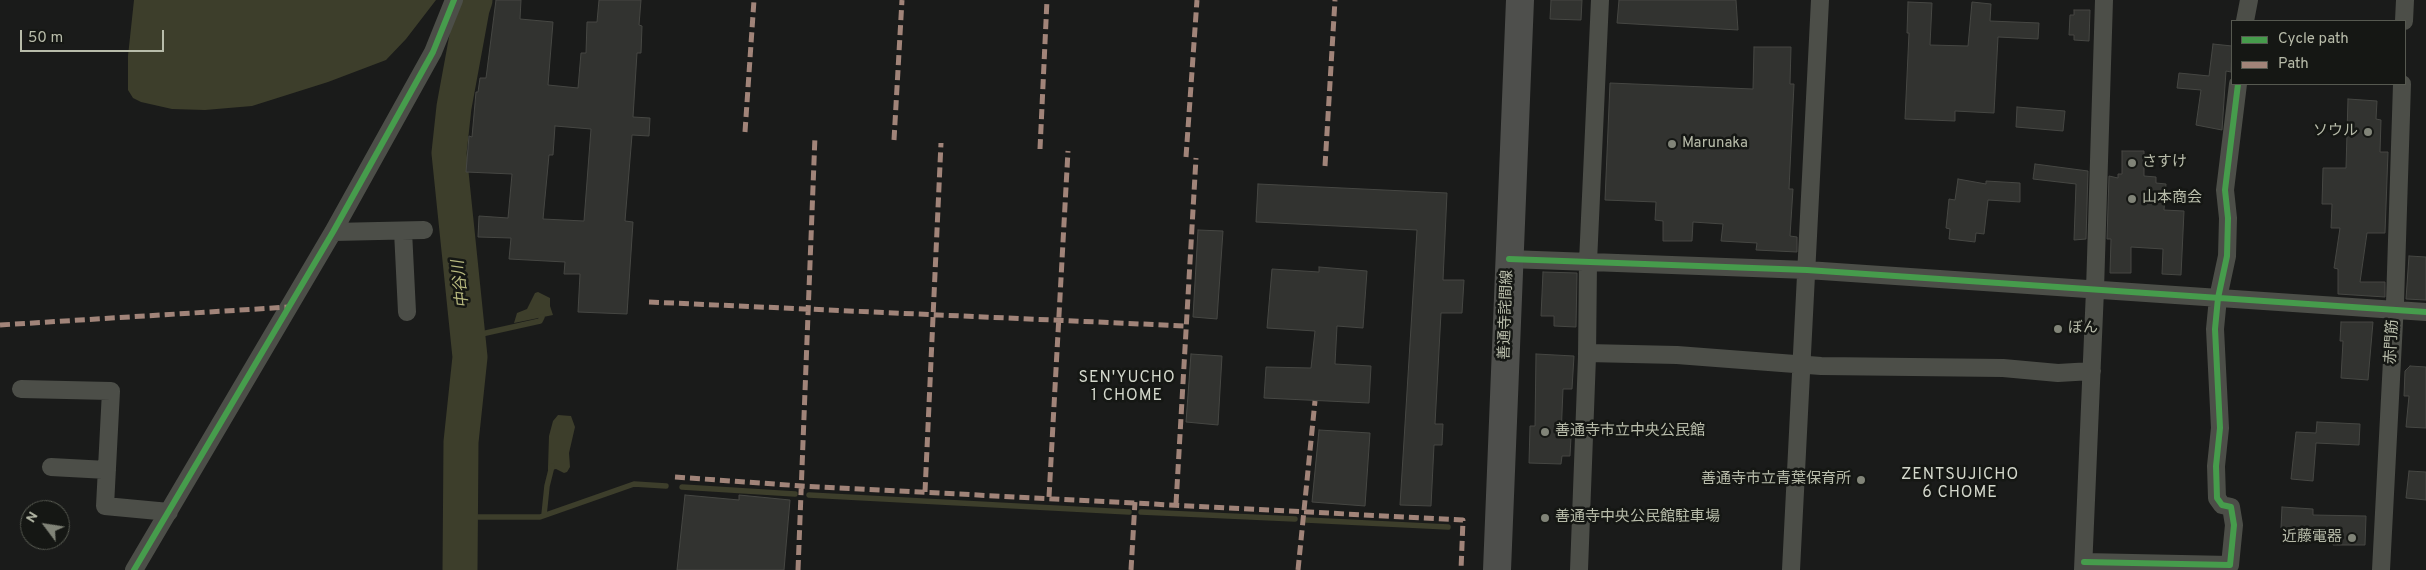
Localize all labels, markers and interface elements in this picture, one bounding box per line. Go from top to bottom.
scale bar [22,20,166,52]
legend [2231,20,2406,85]
text: 50 m [28,29,63,48]
text: Cycle path [2278,30,2349,49]
text: Path [2278,55,2309,74]
place label: ソウル [2313,123,2358,141]
marker: ソウル [2362,126,2374,138]
place label: Marunaka [1682,135,1748,153]
marker: Marunaka [1666,138,1678,150]
place label: さすけ [2142,154,2187,172]
marker: さすけ [2126,157,2138,169]
place label: 山本商会 [2142,190,2202,208]
marker: 山本商会 [2126,193,2138,205]
water label: 中谷川 [450,259,474,309]
street label: 善通寺詫間線 [1496,270,1518,360]
street label: 赤門筋 [2383,319,2403,365]
place label: ぼん [2068,320,2098,338]
marker: ぼん [2052,323,2064,335]
district label: SEN'YUCHO 1 CHOME [1077,369,1177,407]
place label: 善通寺市立中央公民館 [1555,423,1705,441]
marker: 善通寺市立中央公民館 [1539,426,1551,438]
district label: ZENTSUJICHO 6 CHOME [1900,466,2020,504]
place label: 善通寺市立青葉保育所 [1701,471,1851,489]
marker: 善通寺市立青葉保育所 [1855,474,1867,486]
north arrow [20,500,70,550]
text: N [23,509,42,526]
place label: 善通寺中央公民館駐車場 [1555,509,1720,527]
marker: 善通寺中央公民館駐車場 [1539,512,1551,524]
place label: 近藤電器 [2282,529,2342,547]
marker: 近藤電器 [2346,532,2358,544]

